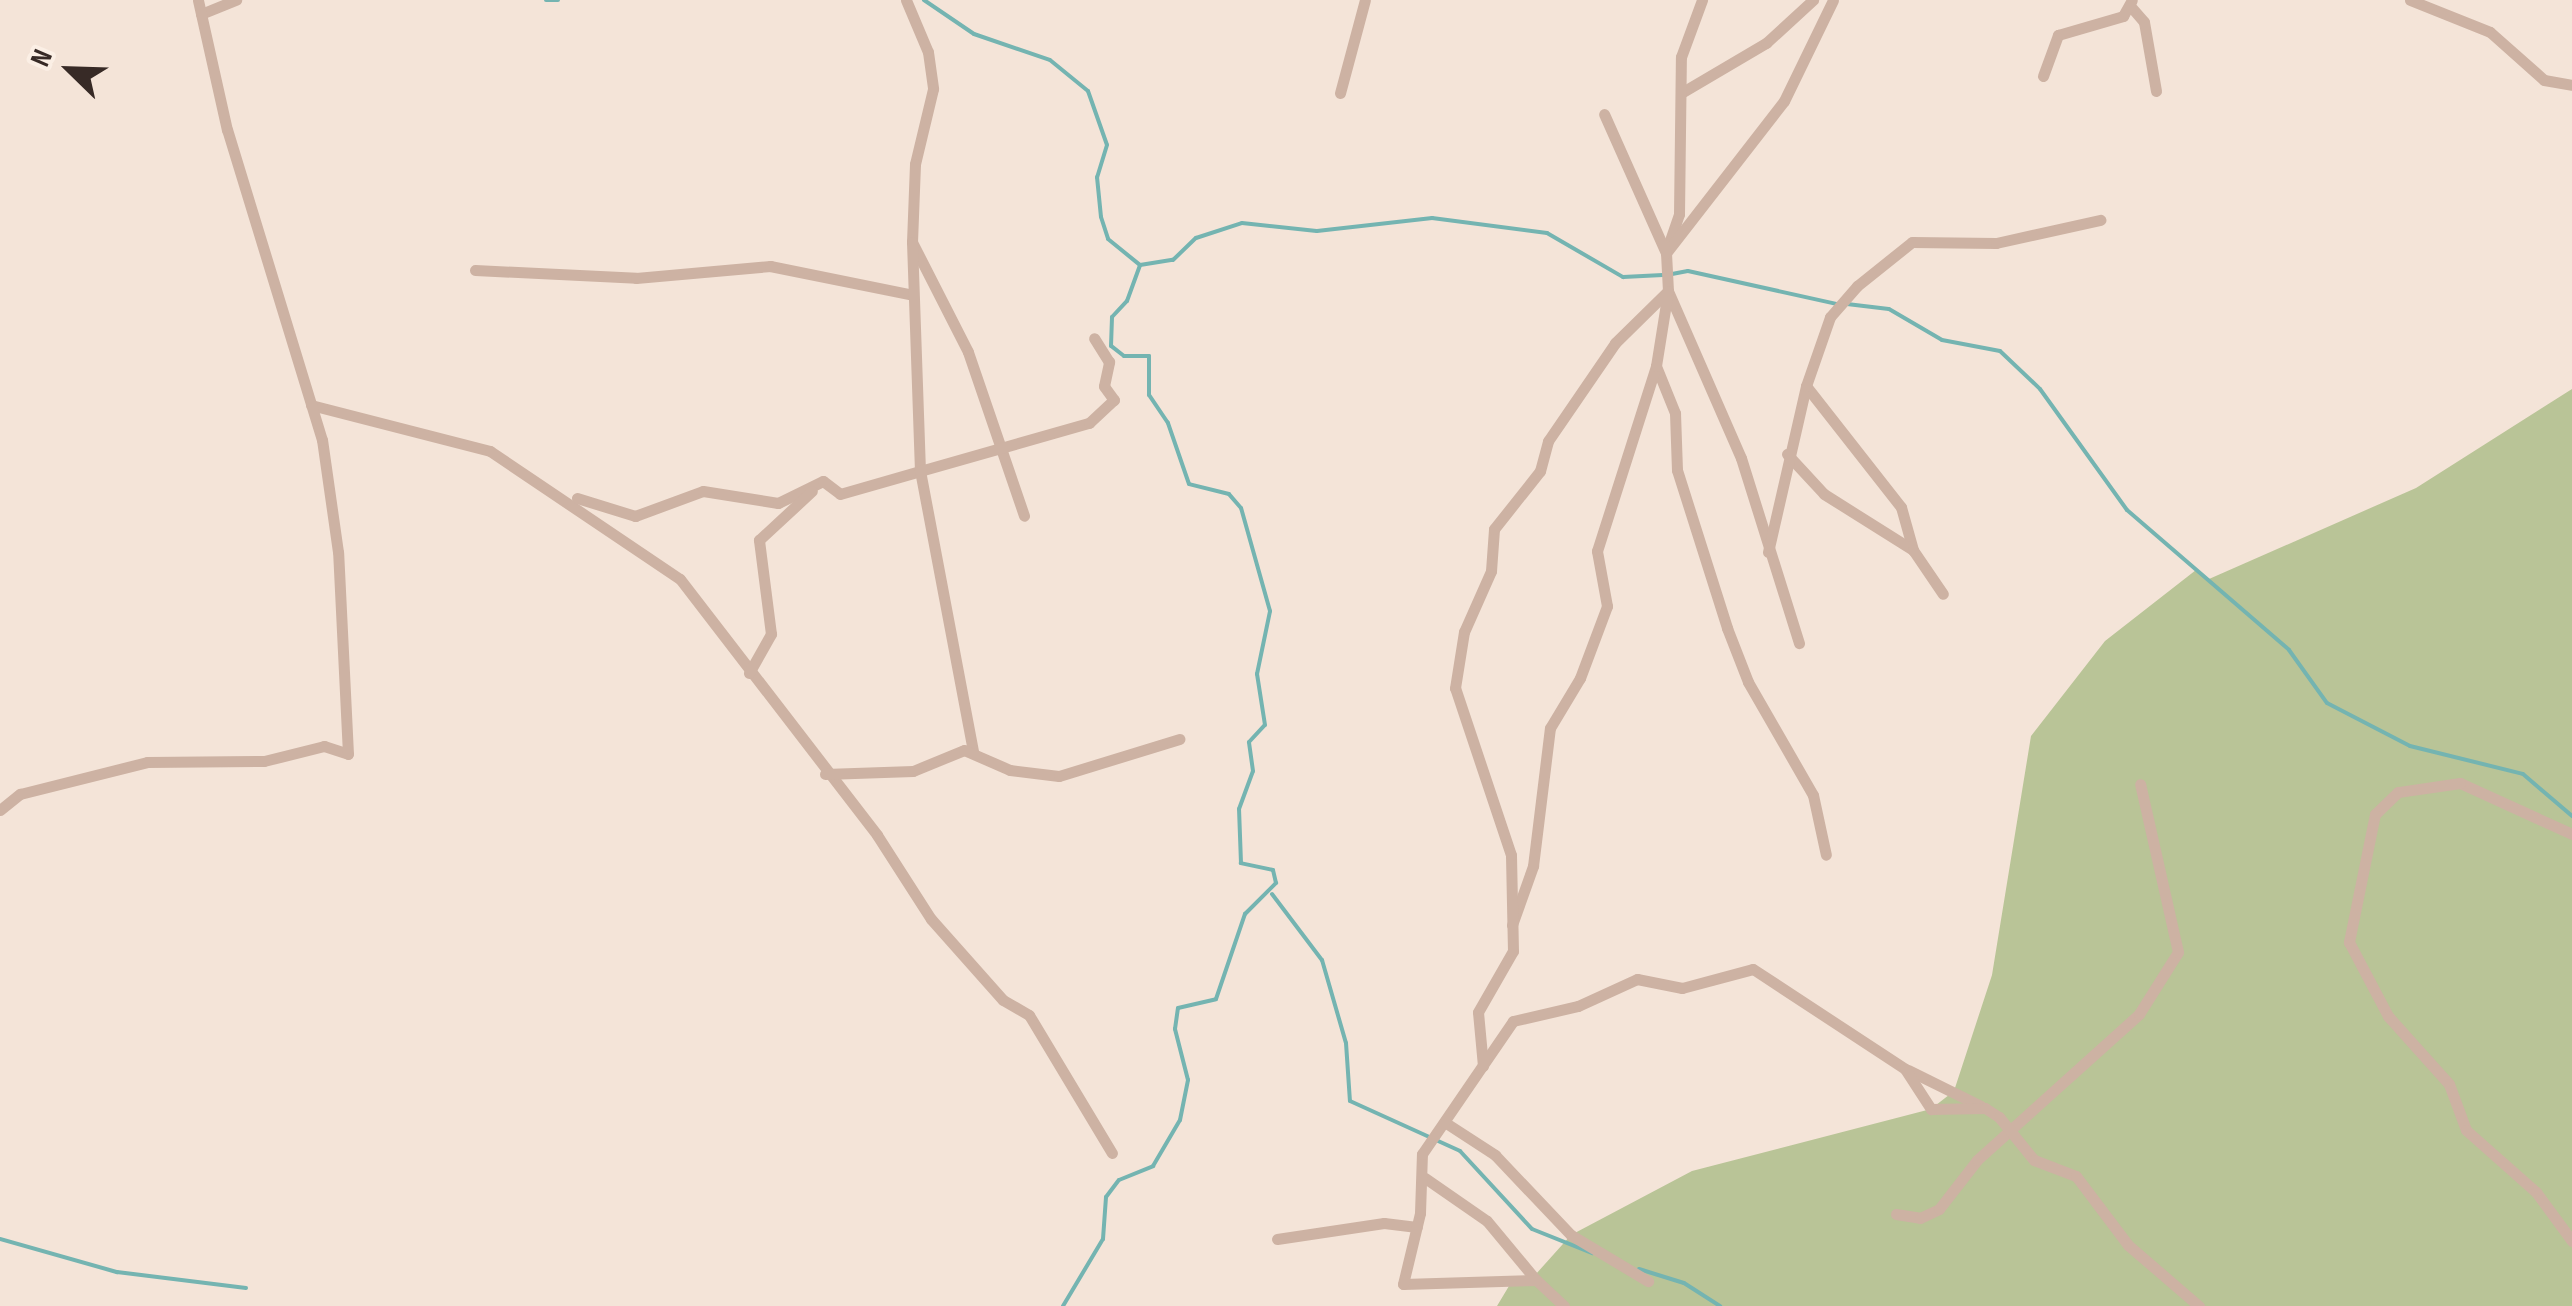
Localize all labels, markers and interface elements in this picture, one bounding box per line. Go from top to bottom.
north arrow [20,20,120,120]
text: N [24,45,60,71]

